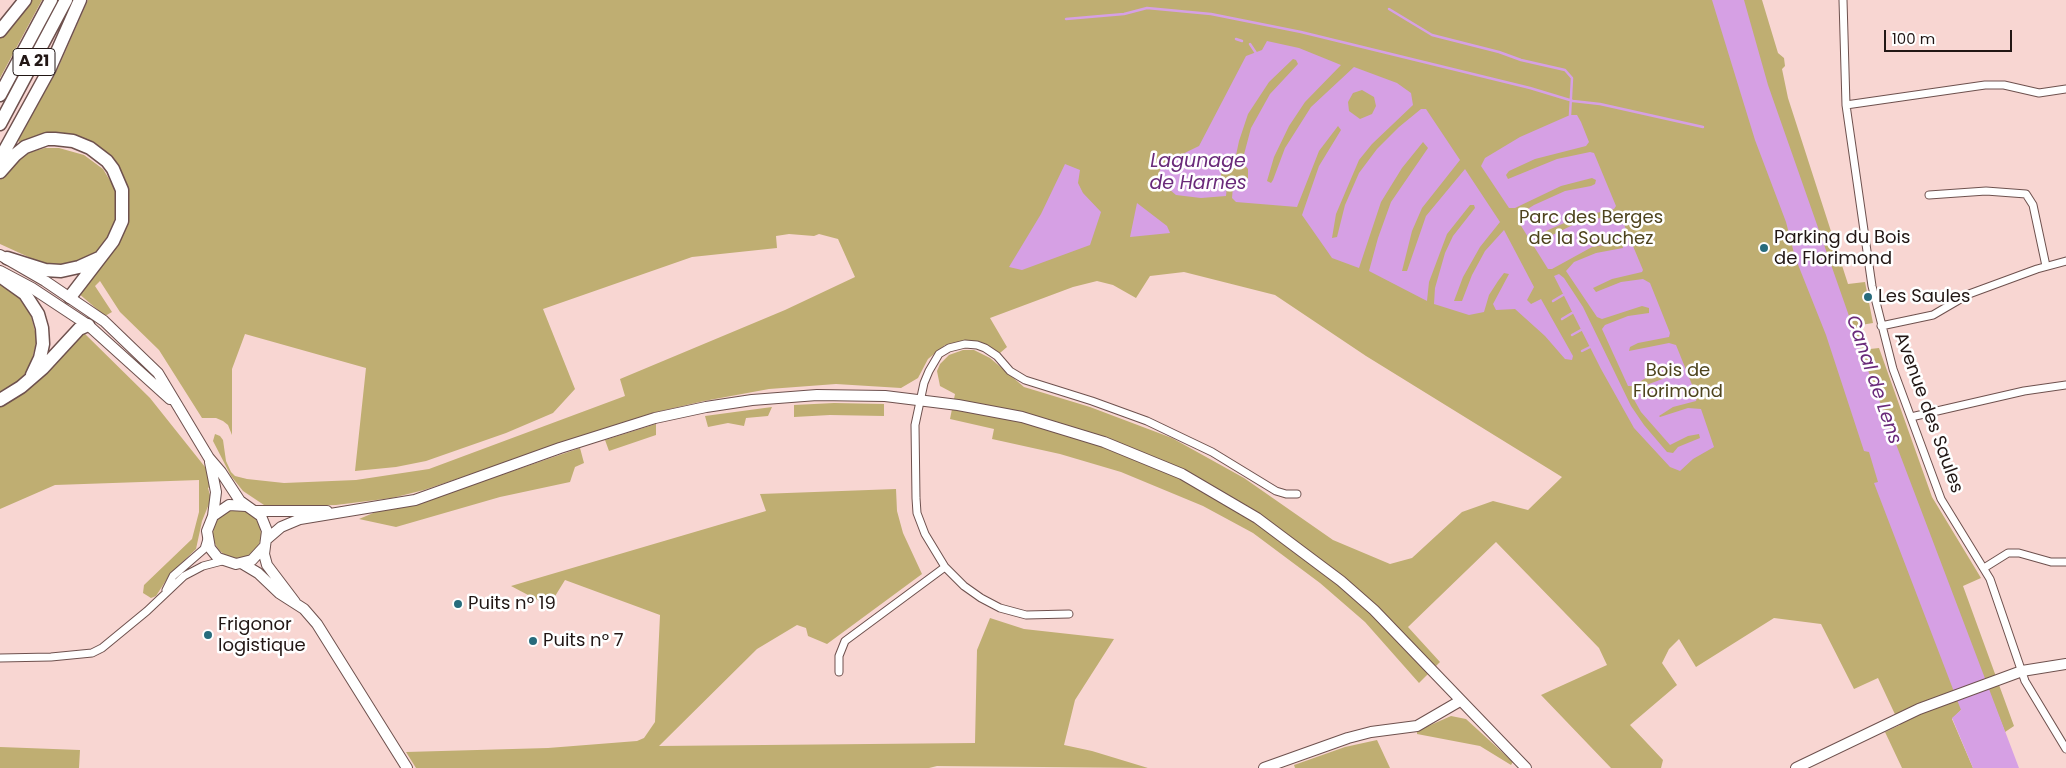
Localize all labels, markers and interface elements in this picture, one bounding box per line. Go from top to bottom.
scale bar [1886,20,2014,52]
text: 100 m [1892,28,1935,49]
road number: A 21 [13,48,55,76]
water label: Lagunage de Harnes [1149,151,1247,195]
park label: Parc des Berges de la Souchez [1519,207,1663,250]
place label: Parking du Bois de Florimond [1774,227,1910,270]
marker: Parking du Bois de Florimond [1758,242,1770,254]
place label: Les Saules [1878,286,1970,308]
marker: Les Saules [1862,291,1874,303]
water label: Canal de Lens [1840,312,1906,448]
street label: Avenue des Saules [1889,330,1967,496]
park label: Bois de Florimond [1633,360,1723,402]
place label: Puits n° 19 [468,593,556,615]
marker: Puits n° 19 [452,598,464,610]
place label: Frigonor logistique [218,614,306,656]
marker: Frigonor logistique [202,629,214,641]
place label: Puits n° 7 [543,630,624,652]
marker: Puits n° 7 [527,635,539,647]

